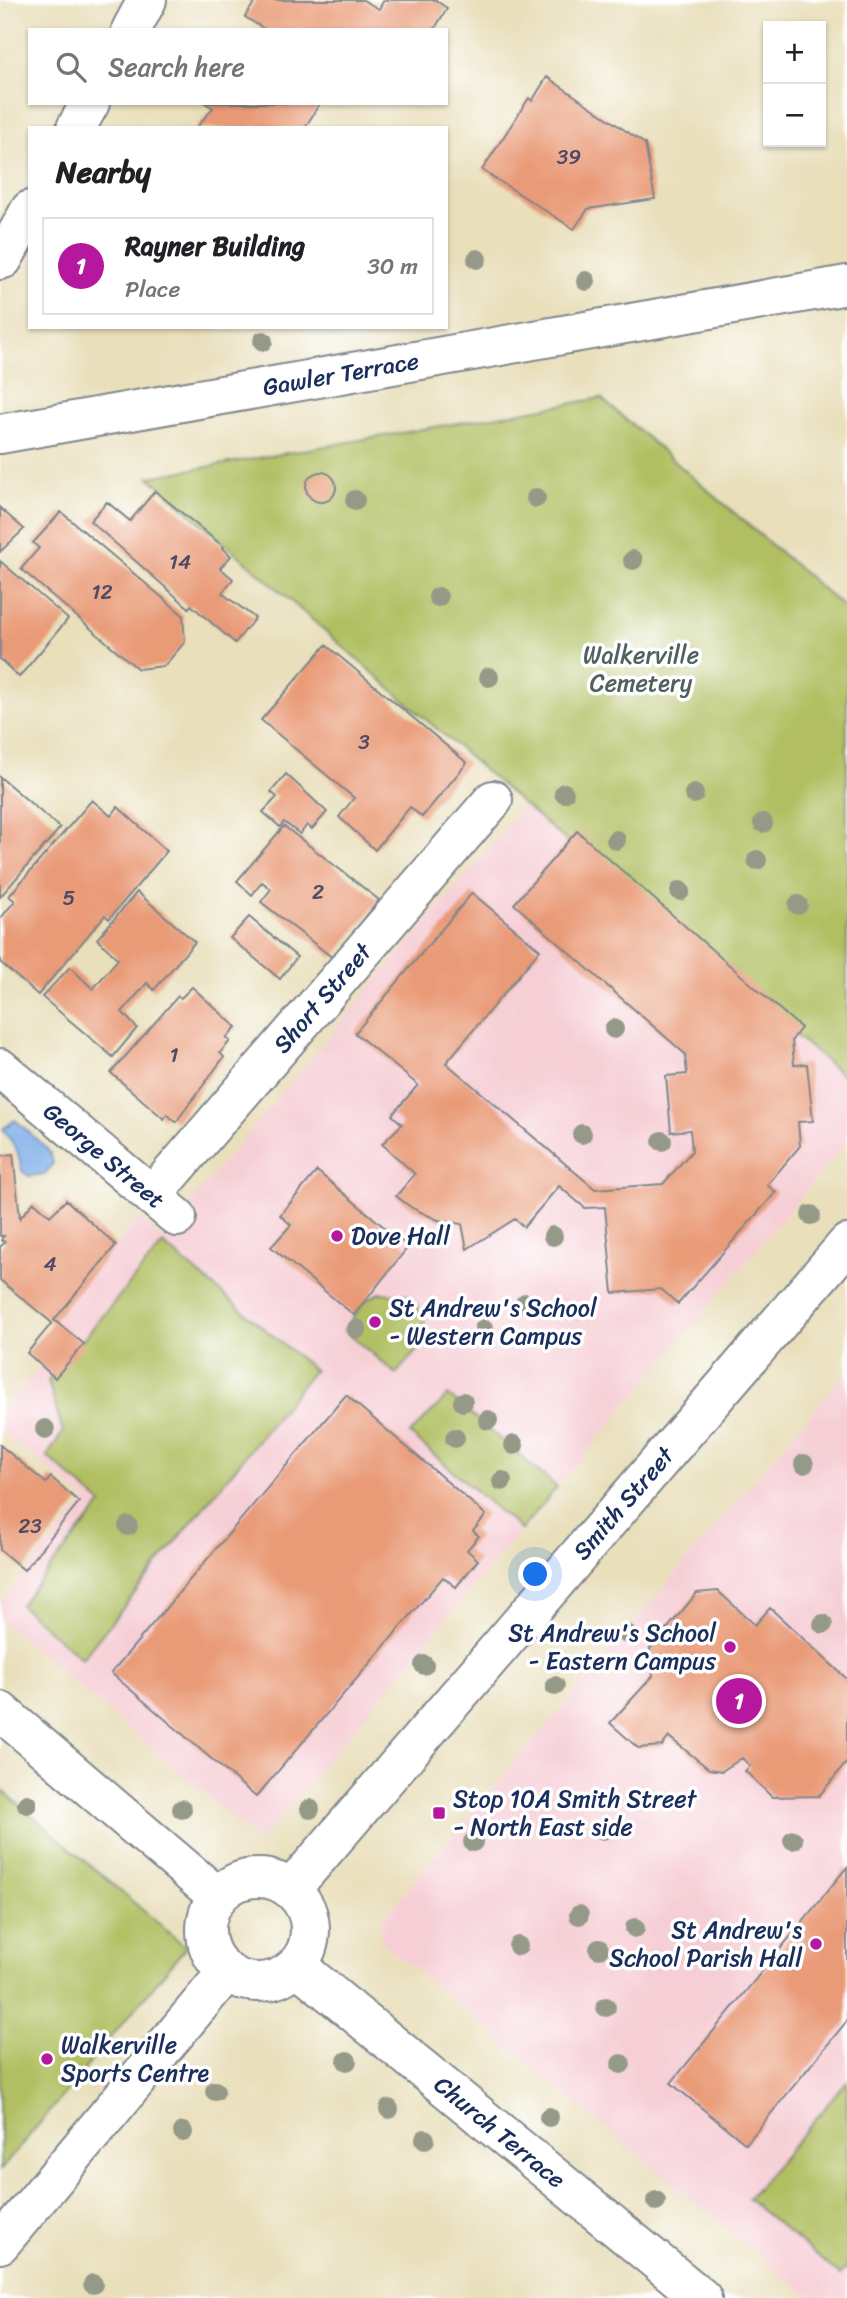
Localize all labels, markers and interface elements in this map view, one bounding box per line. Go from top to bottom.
map controls [763,21,826,147]
button: + [763,21,826,84]
search box [28,28,448,105]
text: Search here [108,44,245,90]
icon: search [52,48,90,86]
button: − [763,84,826,147]
house number: 39 [557,138,581,176]
text: Nearby [56,145,151,199]
text: Rayner Building [125,223,305,269]
text: 1 [76,246,86,287]
text: 30 m [367,246,418,287]
text: Place [125,269,180,310]
street label: Gawler Terrace [259,340,422,408]
house number: 14 [169,543,191,581]
house number: 12 [91,573,113,611]
park label: Walkerville Cemetery [583,634,699,704]
house number: 3 [358,723,370,761]
house number: 2 [312,873,324,911]
house number: 5 [63,879,76,917]
street label: Short Street [262,932,383,1063]
house number: 1 [169,1036,179,1074]
street label: George Street [33,1092,175,1220]
place label: Dove Hall [351,1215,451,1257]
marker: Dove Hall [329,1228,345,1244]
house number: 4 [43,1245,57,1283]
place label: St Andrew's School - Western Campus [389,1287,598,1357]
marker: St Andrew's School - Western Campus [367,1314,383,1330]
street label: Smith Street [562,1436,686,1570]
house number: 23 [18,1507,42,1545]
your location [518,1557,552,1591]
place label: St Andrew's School - Eastern Campus [508,1612,717,1682]
marker: St Andrew's School - Eastern Campus [722,1639,738,1655]
pin: 1 [716,1675,762,1727]
place label: Stop 10A Smith Street - North East side [453,1778,698,1848]
marker: Stop 10A Smith Street - North East side [431,1805,447,1821]
place label: St Andrew's School Parish Hall [609,1909,803,1979]
marker: St Andrew's School Parish Hall [808,1936,824,1952]
place label: Walkerville Sports Centre [61,2024,209,2094]
marker: Walkerville Sports Centre [39,2051,55,2067]
street label: Church Terrace [424,2065,575,2199]

